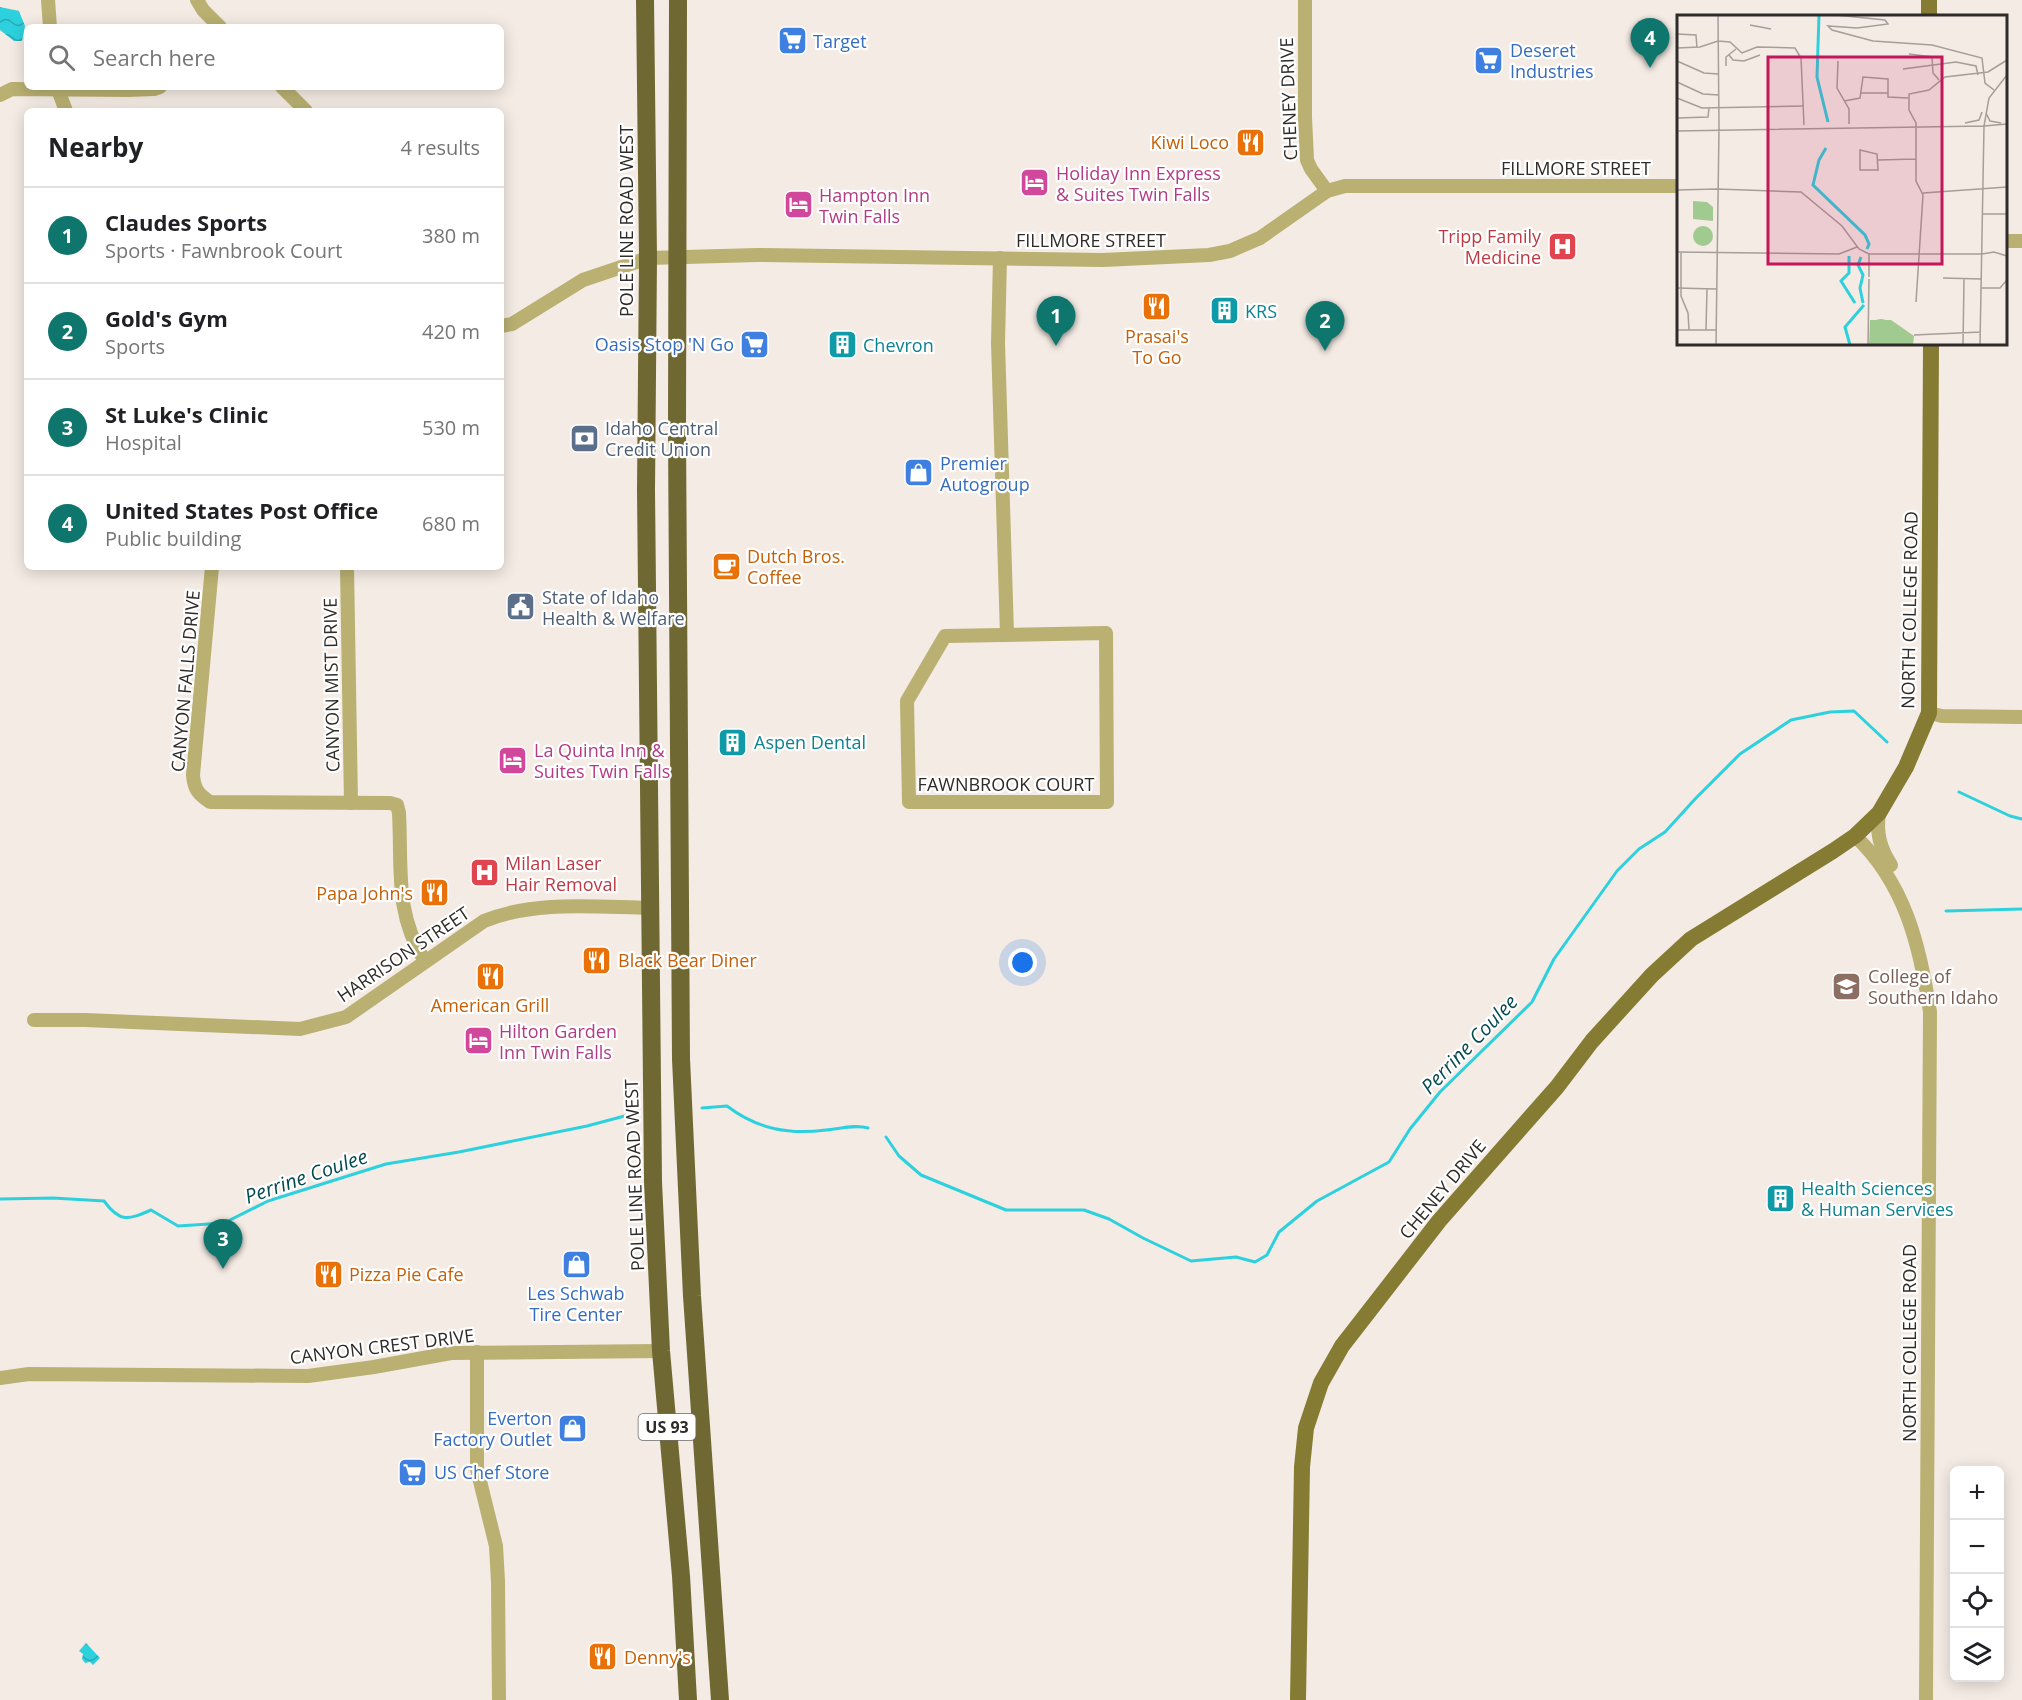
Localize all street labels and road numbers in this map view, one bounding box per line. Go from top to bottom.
street label: CHENEY DRIVE [1274,37,1302,161]
street label: POLE LINE ROAD WEST [614,125,638,317]
street label: FILLMORE STREET [1501,156,1651,180]
street label: FILLMORE STREET [1016,228,1166,252]
street label: NORTH COLLEGE ROAD [1895,511,1923,709]
street label: CANYON FALLS DRIVE [165,589,205,773]
street label: CANYON MIST DRIVE [317,598,345,772]
street label: FAWNBROOK COURT [918,772,1094,796]
street label: HARRISON STREET [332,901,474,1007]
street label: POLE LINE ROAD WEST [619,1078,649,1271]
street label: CHENEY DRIVE [1393,1134,1491,1244]
street label: NORTH COLLEGE ROAD [1897,1244,1921,1442]
street label: CANYON CREST DRIVE [289,1323,475,1369]
road number: US 93 [638,1414,696,1440]

